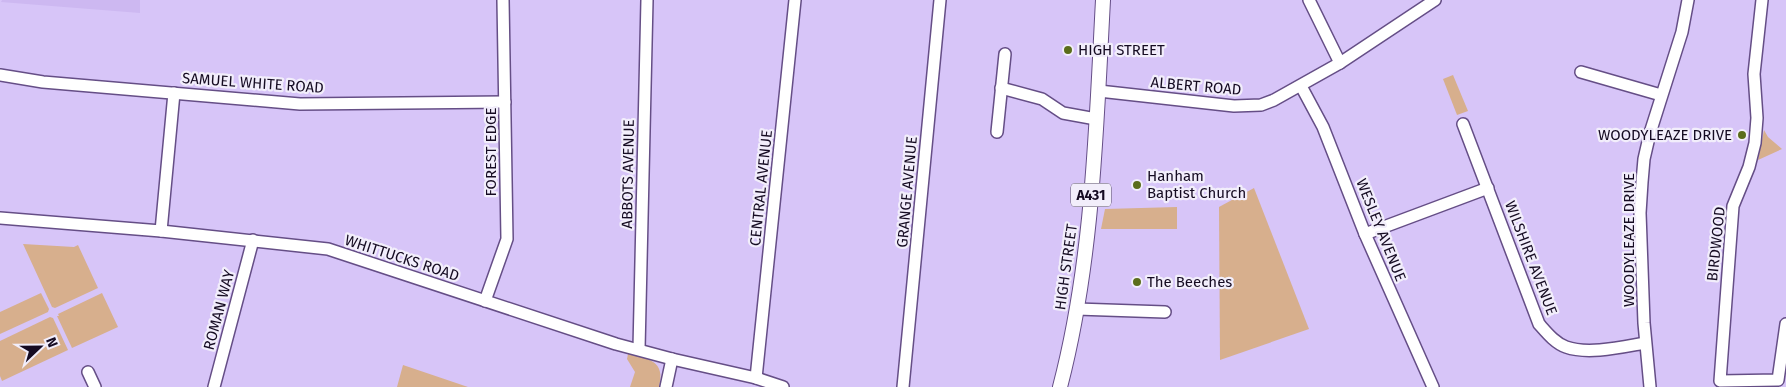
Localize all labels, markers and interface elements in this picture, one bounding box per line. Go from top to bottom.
place label: HIGH STREET [1078,41,1165,59]
marker: HIGH STREET [1062,44,1074,56]
street label: SAMUEL WHITE ROAD [182,69,324,97]
street label: ALBERT ROAD [1150,73,1242,99]
street label: FOREST EDGE [482,107,500,197]
street label: ABBOTS AVENUE [618,119,638,229]
place label: WOODYLEAZE DRIVE [1598,126,1732,144]
street label: CENTRAL AVENUE [746,129,776,247]
marker: WOODYLEAZE DRIVE [1736,129,1748,141]
street label: GRANGE AVENUE [893,136,921,248]
place label: Hanham Baptist Church [1147,167,1246,202]
street label: WOODYLEAZE DRIVE [1620,173,1638,307]
street label: WESLEY AVENUE [1352,176,1410,284]
marker: Hanham Baptist Church [1131,179,1143,191]
road number: A431 [1071,184,1111,206]
street label: WILSHIRE AVENUE [1501,198,1561,318]
street label: BIRDWOOD [1703,206,1729,282]
street label: HIGH STREET [1051,223,1081,311]
street label: WHITTUCKS ROAD [343,231,461,285]
street label: ROMAN WAY [200,267,239,352]
place label: The Beeches [1147,273,1232,291]
marker: The Beeches [1131,276,1143,288]
north arrow [15,322,65,372]
text: N [42,335,61,350]

